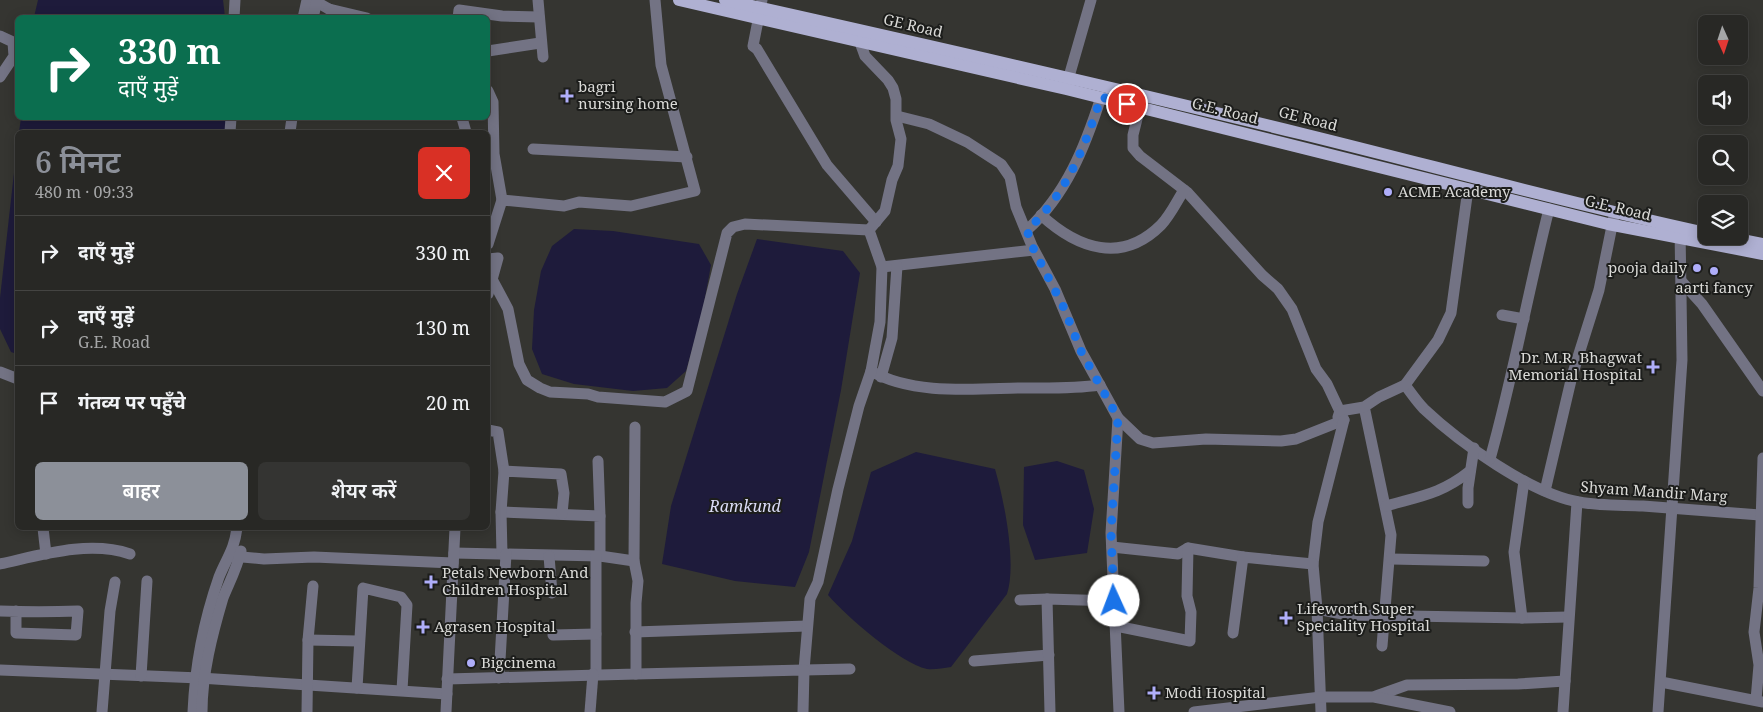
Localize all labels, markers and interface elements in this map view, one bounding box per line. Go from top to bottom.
street label: GE Road [882,9,945,42]
north arrow [1698,15,1748,65]
map controls [1698,15,1748,245]
text: 330 m [118,27,221,74]
icon: right [35,35,100,100]
text: दाएँ मुड़ें [118,72,178,102]
button: sound [1698,75,1748,125]
place label: bagri nursing home [578,76,678,113]
pin [1106,83,1148,125]
marker: bagri nursing home [560,89,574,103]
icon: arrive [1113,90,1141,118]
street label: G.E. Road [1190,92,1260,128]
street label: GE Road [1277,101,1340,135]
button: search [1698,135,1748,185]
text: 6 मिनट [35,141,121,182]
button: close [418,147,470,199]
text: 480 m · 09:33 [35,181,134,203]
place label: ACME Academy [1398,181,1511,201]
marker: ACME Academy [1382,186,1394,198]
street label: G.E. Road [1583,190,1653,224]
button: layers [1698,195,1748,245]
icon: right [35,239,63,267]
text: दाएँ मुड़ें [78,239,134,265]
text: 330 m [415,240,470,266]
place label: pooja daily [1608,257,1688,277]
marker: pooja daily [1691,262,1703,274]
marker: aarti fancy [1708,265,1720,277]
place label: aarti fancy [1675,277,1753,297]
text: दाएँ मुड़ें [78,303,134,329]
icon: right [35,314,63,342]
text: 130 m [415,315,470,341]
text: G.E. Road [78,331,150,353]
place label: Dr. M.R. Bhagwat Memorial Hospital [1509,347,1642,384]
marker: Dr. M.R. Bhagwat Memorial Hospital [1646,360,1660,374]
icon: arrive [35,389,63,417]
text: गंतव्य पर पहुँचे [78,389,186,415]
text: 20 m [426,390,470,416]
button: बाहर [35,462,248,520]
button: शेयर करें [258,462,470,520]
street label: Shyam Mandir Marg [1580,476,1728,506]
water label: Ramkund [708,495,782,517]
place label: Petals Newborn And Children Hospital [442,562,589,599]
position arrow [1087,574,1139,626]
marker: Petals Newborn And Children Hospital [424,575,438,589]
place label: Lifeworth Super Speciality Hospital [1297,598,1430,635]
marker: Lifeworth Super Speciality Hospital [1279,611,1293,625]
place label: Agrasen Hospital [434,616,556,636]
marker: Agrasen Hospital [416,620,430,634]
place label: Bigcinema [481,652,556,672]
marker: Bigcinema [465,657,477,669]
place label: Modi Hospital [1165,682,1266,702]
marker: Modi Hospital [1147,686,1161,700]

